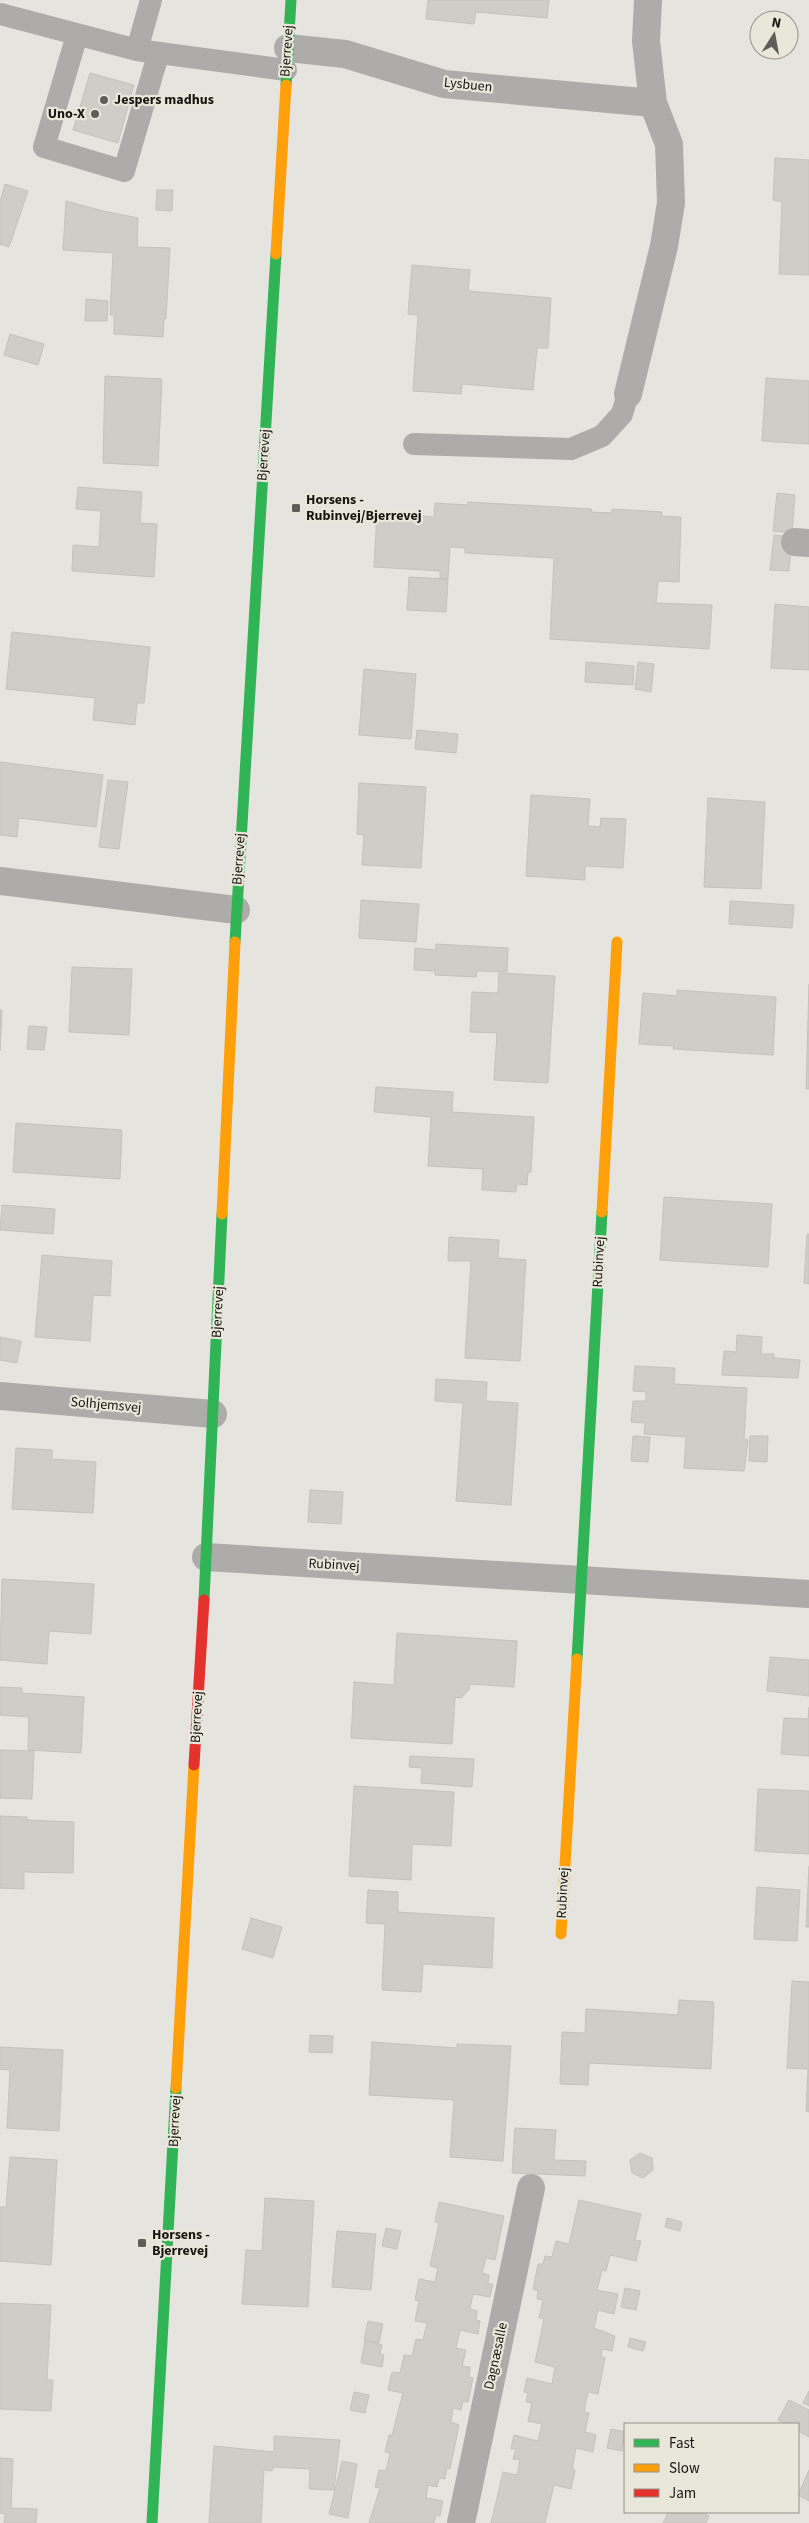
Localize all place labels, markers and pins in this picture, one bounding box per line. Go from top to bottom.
place label: Jespers madhus [114,90,214,110]
marker: Jespers madhus [98,94,110,106]
place label: Uno-X [48,104,85,124]
marker: Uno-X [89,108,101,120]
place label: Horsens - Rubinvej/Bjerrevej [306,490,422,526]
marker: Horsens - Rubinvej/Bjerrevej [290,502,302,514]
place label: Horsens - Bjerrevej [152,2225,210,2261]
marker: Horsens - Bjerrevej [136,2237,148,2249]

